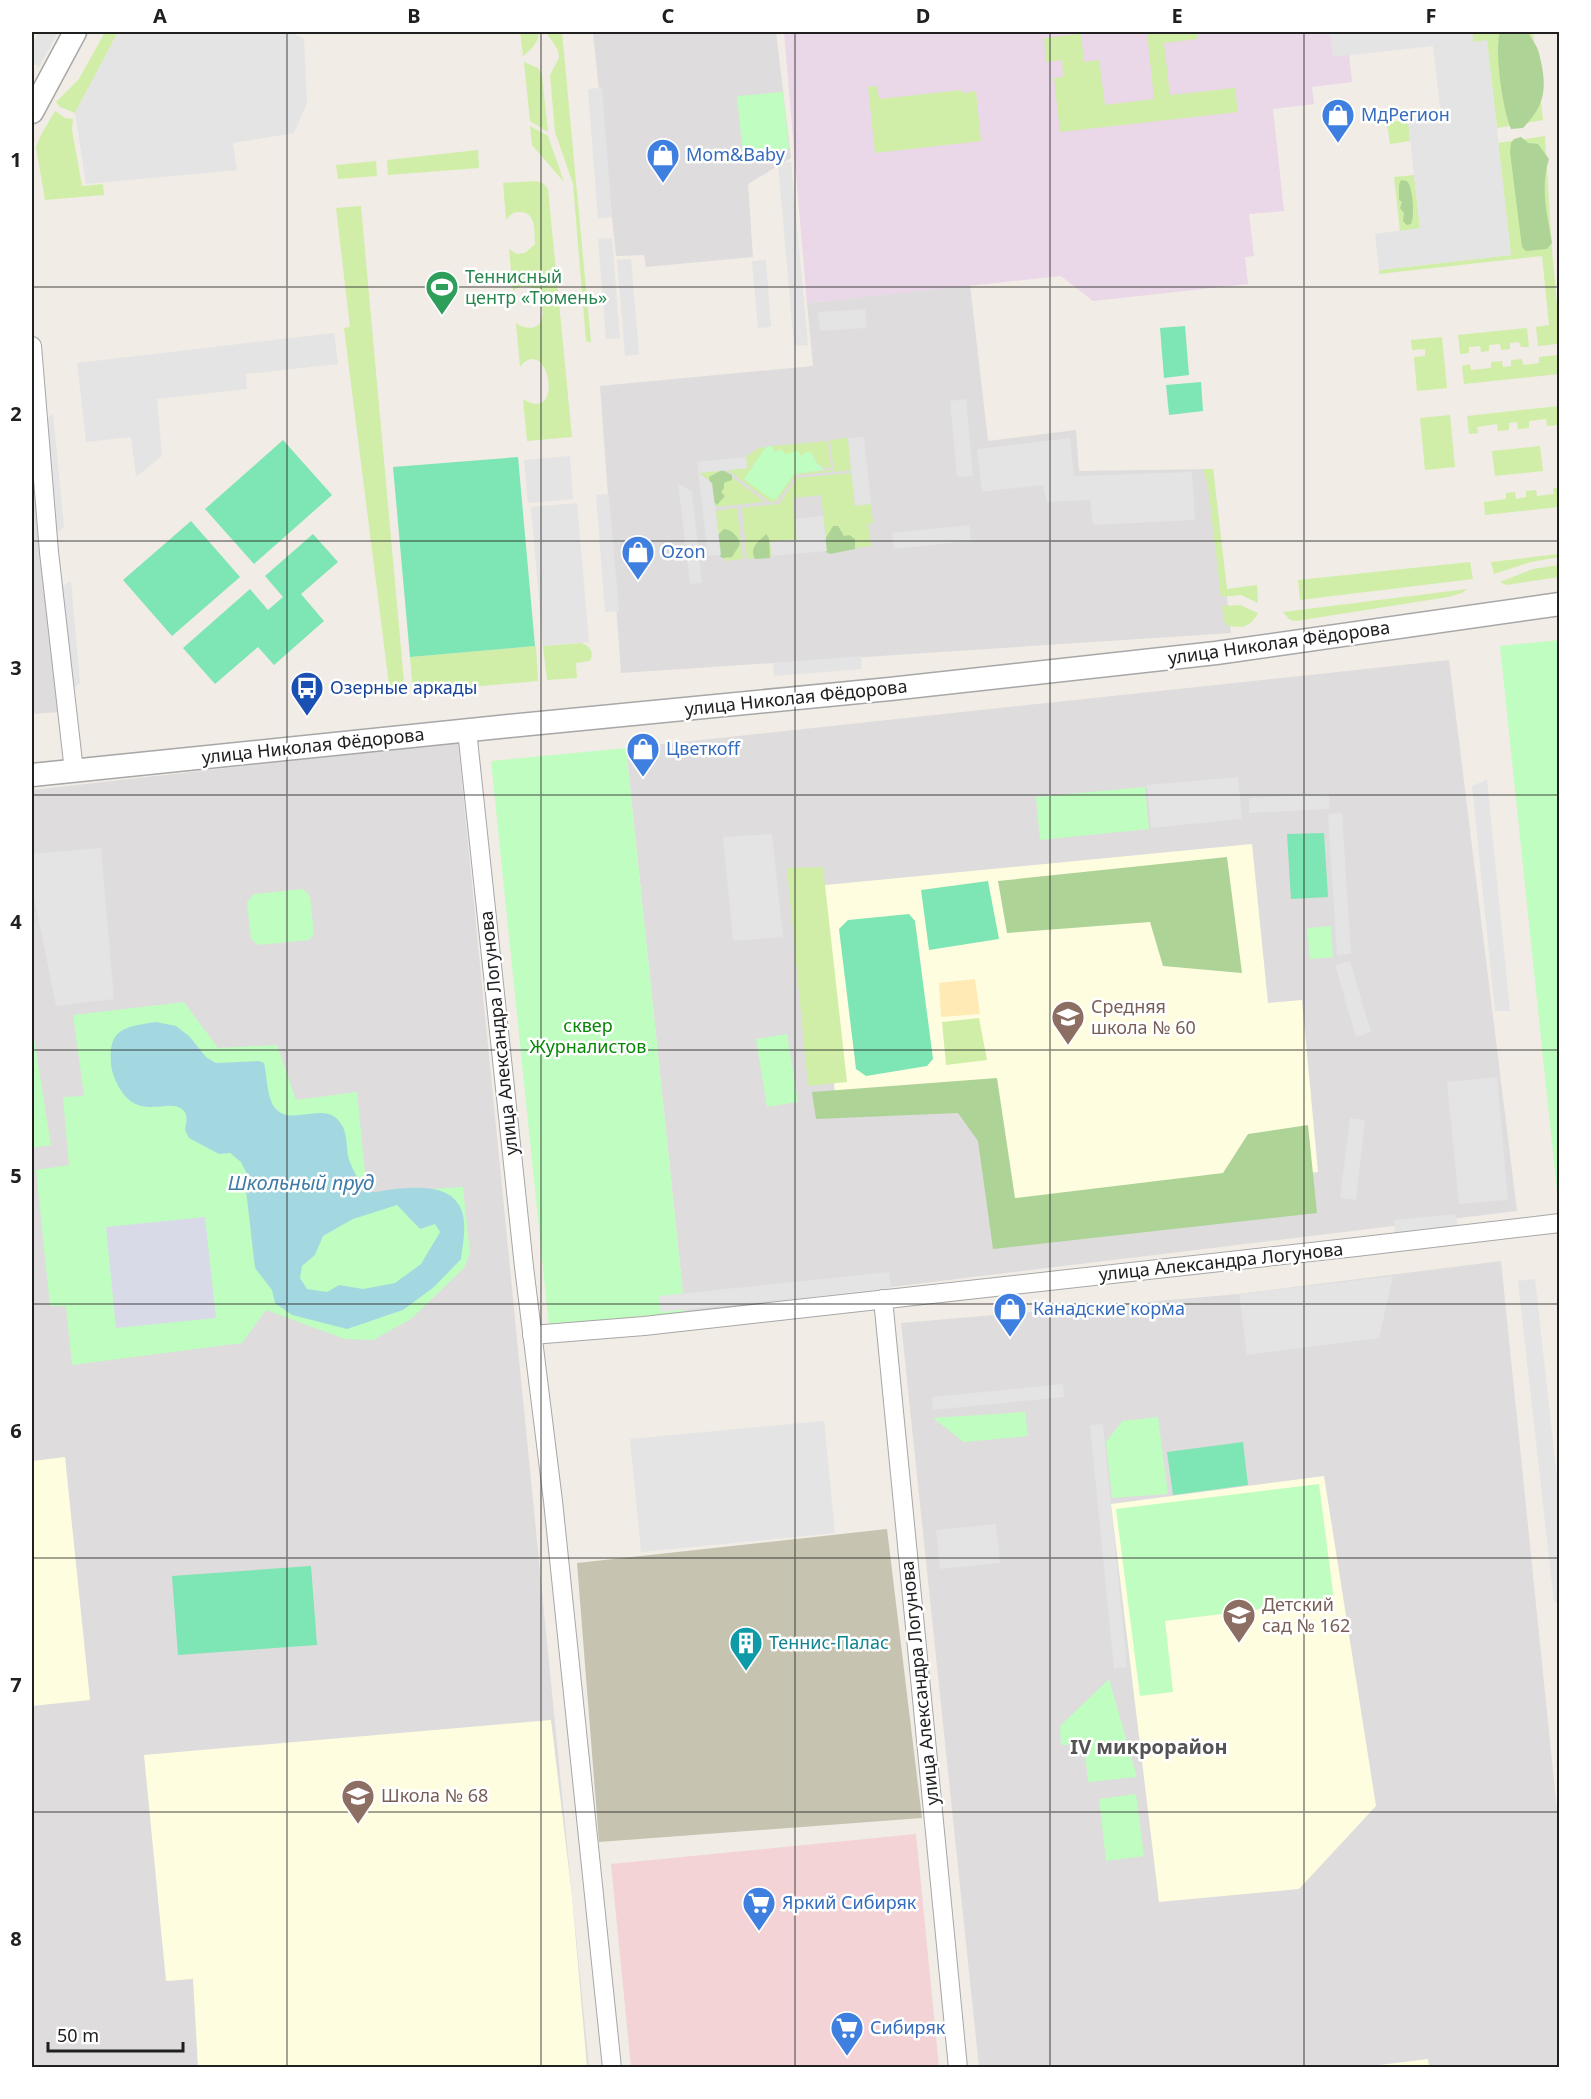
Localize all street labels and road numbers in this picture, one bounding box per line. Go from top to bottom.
street label: улица Николая Фёдорова [1166,615,1391,669]
street label: улица Николая Фёдорова [683,673,908,721]
street label: улица Николая Фёдорова [200,721,425,769]
street label: улица Александра Логунова [473,910,523,1156]
street label: улица Александра Логунова [1098,1236,1344,1286]
street label: улица Александра Логунова [894,1560,944,1806]

